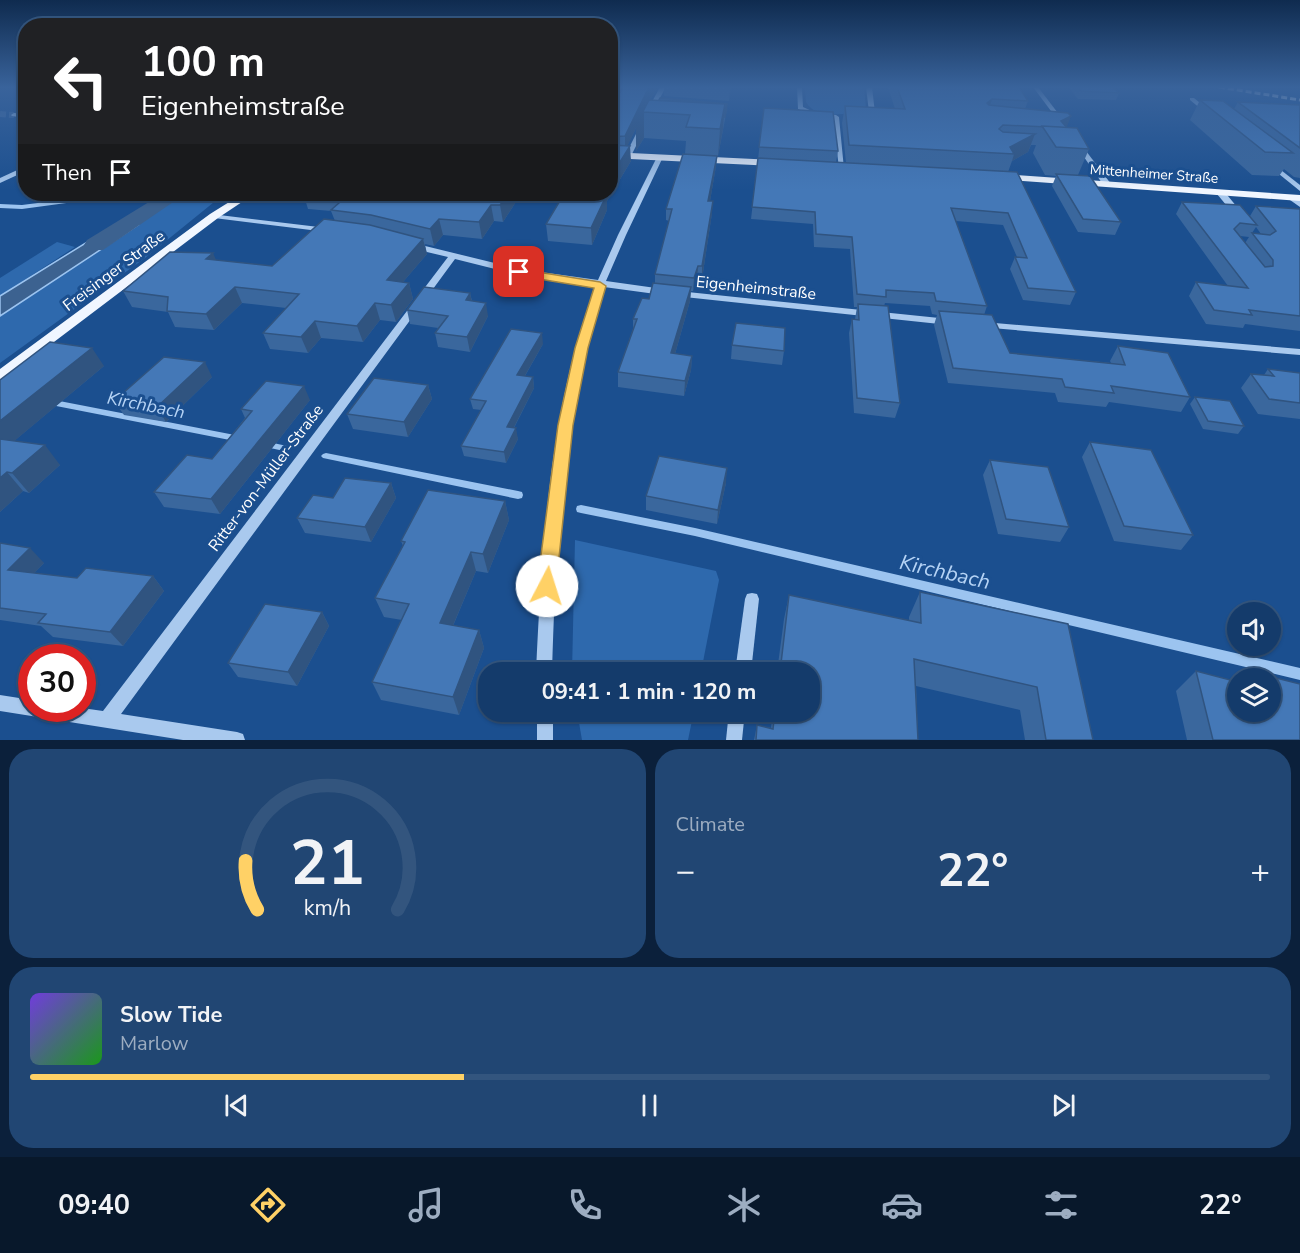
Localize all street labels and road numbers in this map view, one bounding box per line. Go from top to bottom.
street label: Mittenheimer Straße [1089,160,1219,188]
street label: Freisinger Straße [58,225,170,317]
street label: Eigenheimstraße [695,271,817,305]
street label: Ritter-von-Müller-Straße [203,400,329,556]

